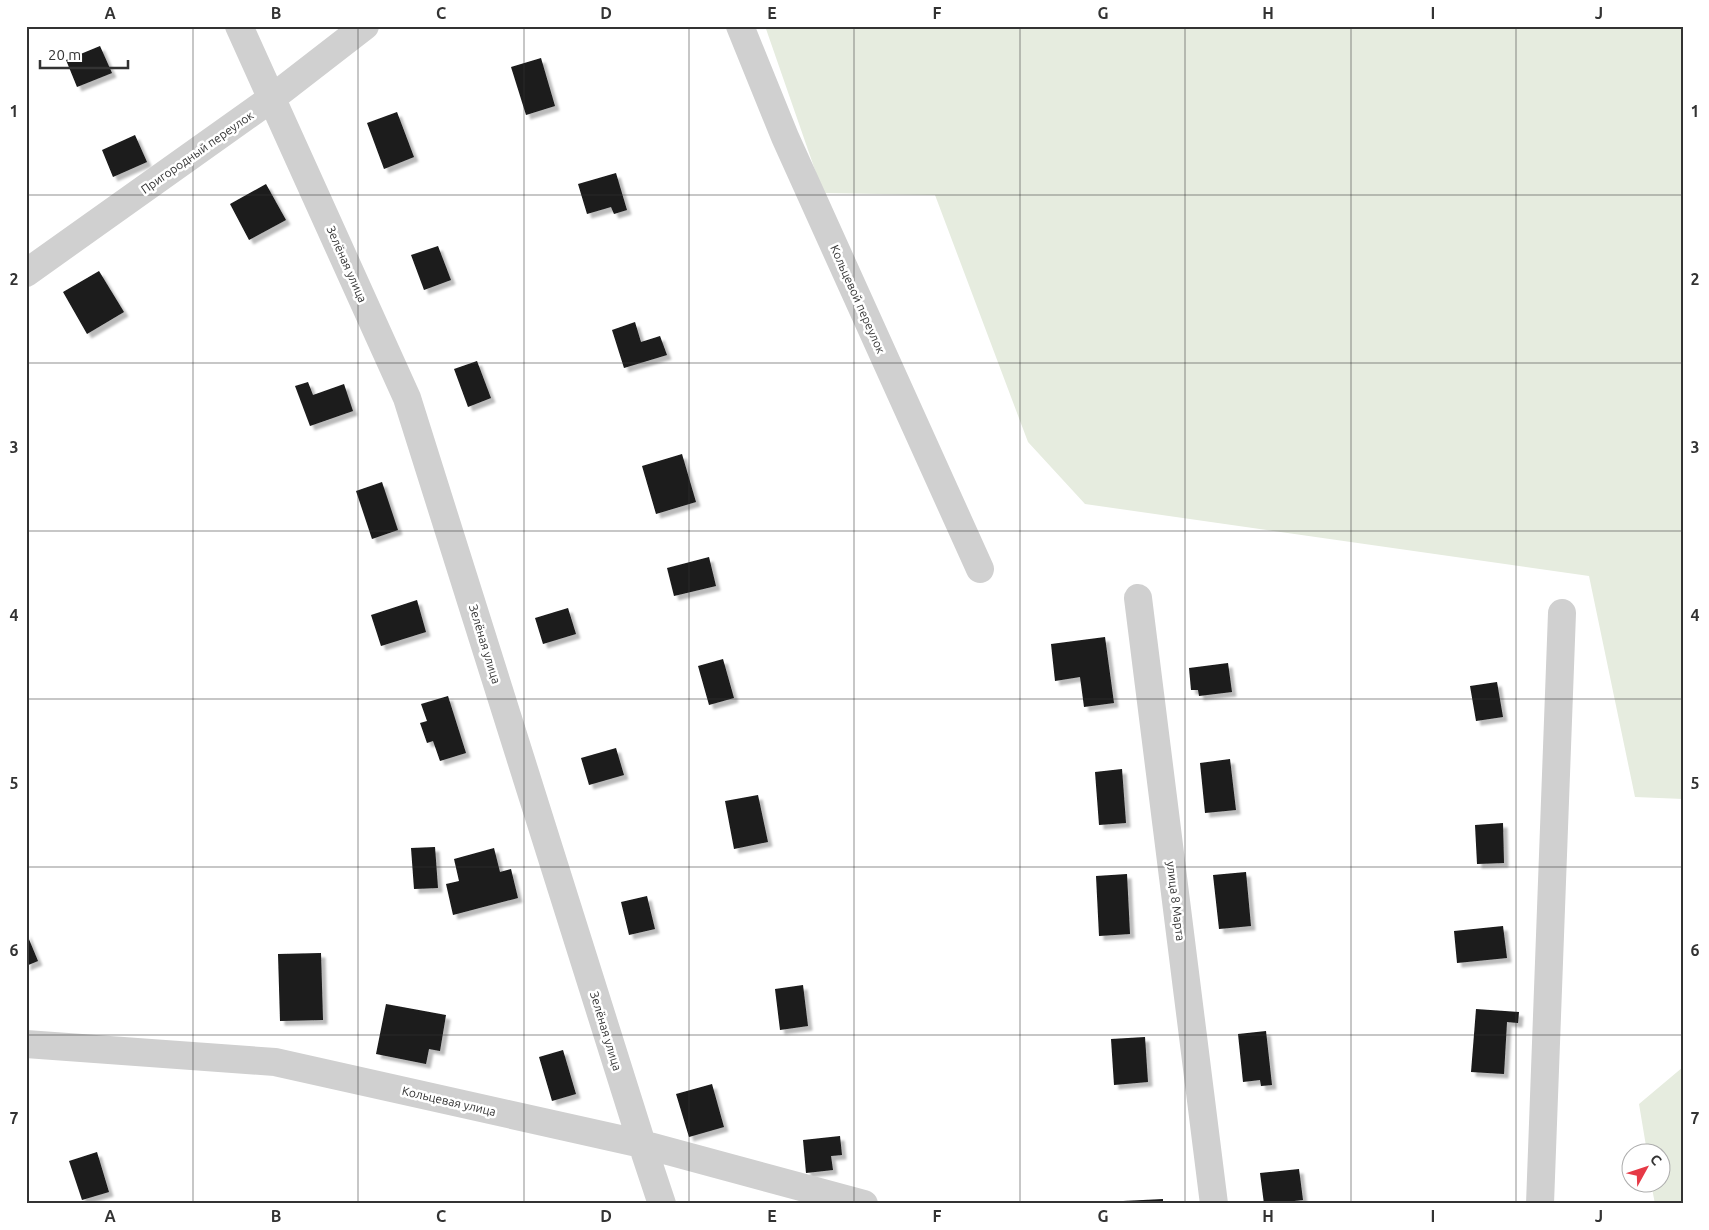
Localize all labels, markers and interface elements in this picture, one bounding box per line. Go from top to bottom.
text: A [104,4,116,22]
text: B [271,4,281,22]
text: C [436,4,446,22]
text: D [600,4,612,22]
text: E [767,4,777,22]
text: F [933,4,942,22]
text: G [1097,4,1109,22]
text: H [1262,4,1274,22]
text: I [1431,4,1435,22]
text: J [1595,4,1603,22]
scale bar [40,38,128,70]
text: 20 m [48,46,81,63]
text: 1 [9,102,19,120]
text: 1 [1690,102,1700,120]
street label: Пригородный переулок [138,108,256,196]
street label: Зелёная улица [324,224,370,304]
street label: Кольцевой переулок [828,243,888,355]
text: 2 [9,270,19,288]
text: 2 [1690,270,1700,288]
text: 3 [9,438,19,456]
text: 3 [1690,438,1700,456]
street label: Зелёная улица [467,603,503,685]
text: 4 [9,606,19,624]
text: 4 [1690,606,1700,624]
text: 5 [9,774,19,792]
text: 5 [1690,774,1700,792]
street label: улица 8 Марта [1165,860,1187,942]
text: 6 [9,941,19,959]
text: 6 [1690,941,1700,959]
street label: Зелёная улица [588,990,624,1072]
street label: Кольцевая улица [401,1084,497,1118]
text: 7 [9,1109,19,1127]
text: 7 [1690,1109,1700,1127]
north arrow [1622,1142,1672,1192]
text: С [1647,1151,1665,1168]
text: A [104,1207,116,1225]
text: B [271,1207,281,1225]
text: C [436,1207,446,1225]
text: D [600,1207,612,1225]
text: E [767,1207,777,1225]
text: F [933,1207,942,1225]
text: G [1097,1207,1109,1225]
text: H [1262,1207,1274,1225]
text: I [1431,1207,1435,1225]
text: J [1595,1207,1603,1225]

